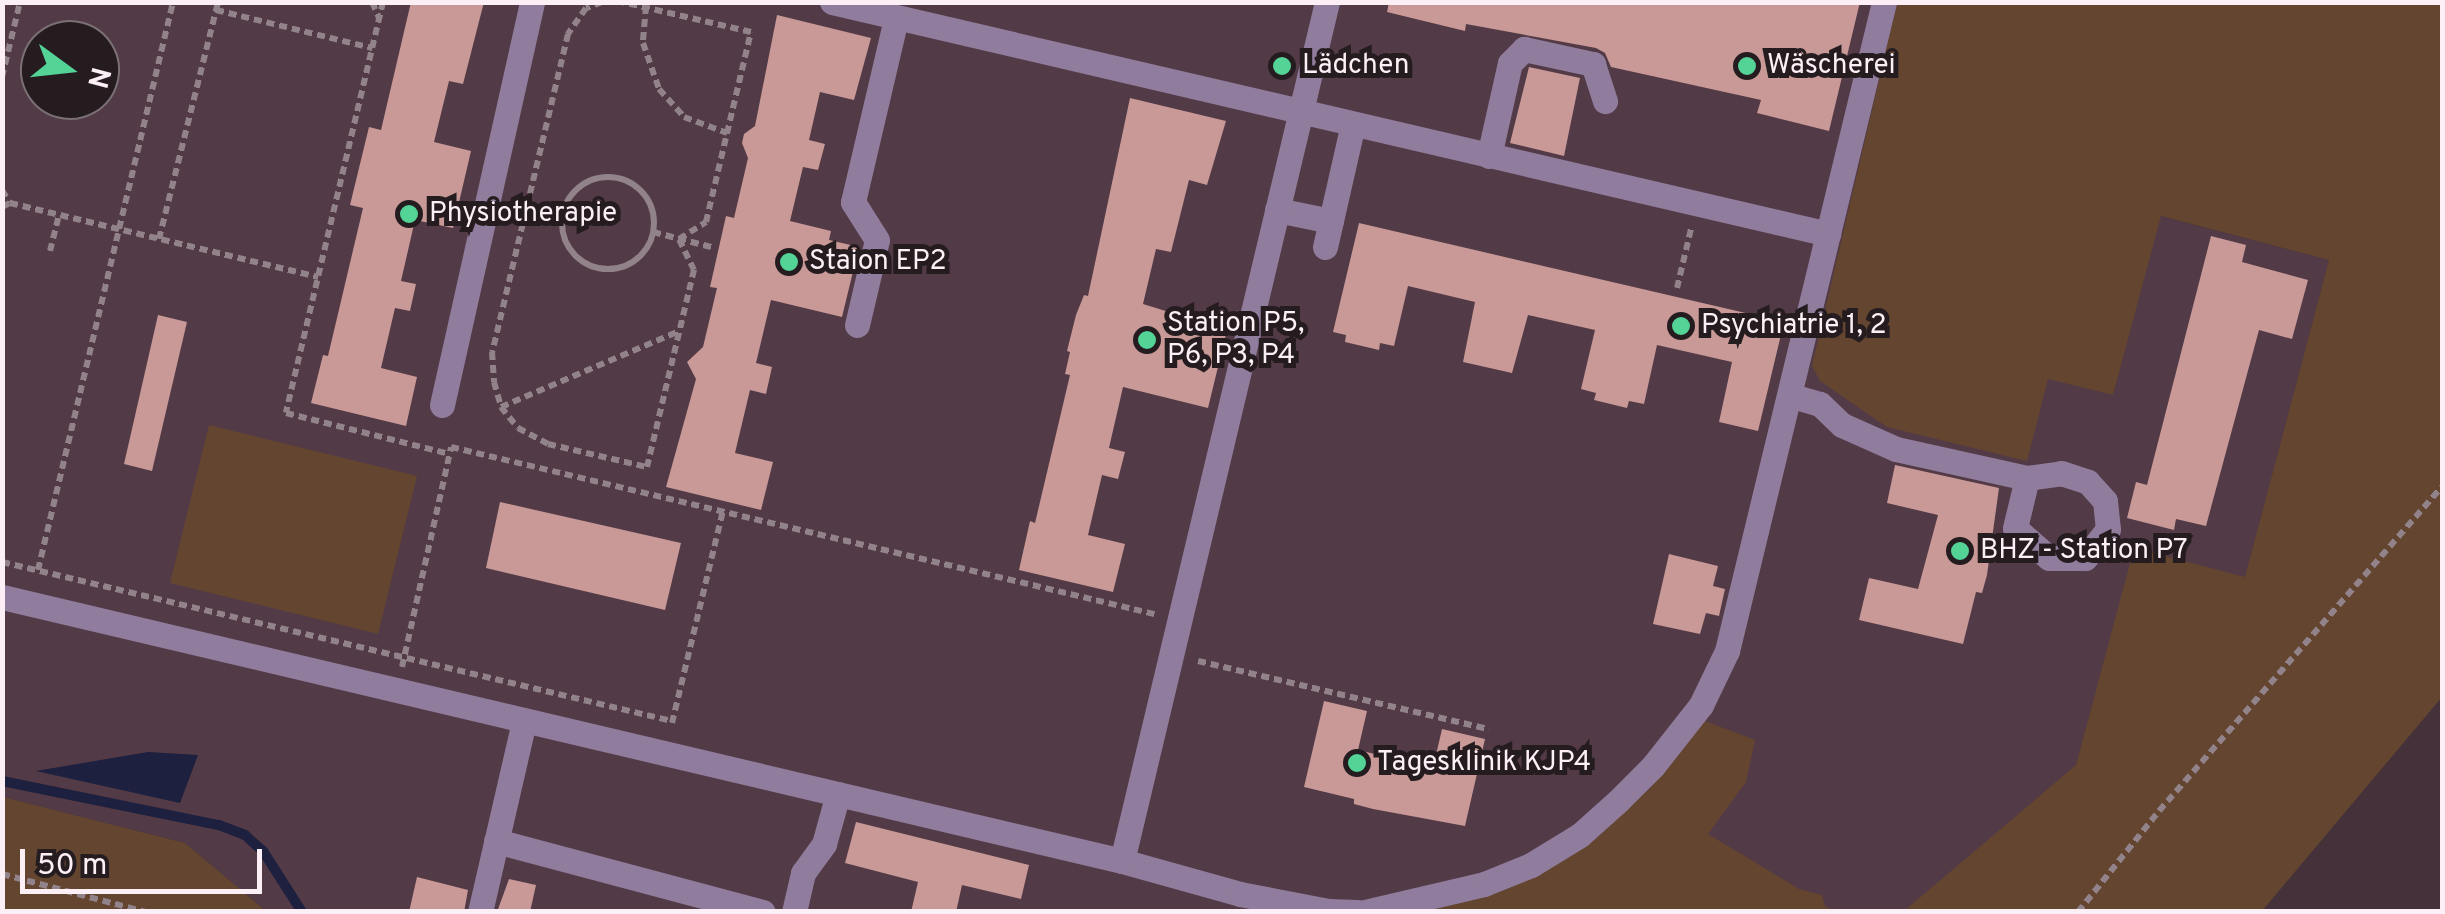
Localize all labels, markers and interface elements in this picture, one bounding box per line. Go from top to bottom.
north arrow [20,20,120,120]
place label: Lädchen [1302,49,1409,83]
place label: Wäscherei [1767,49,1896,83]
marker: Lädchen [1271,55,1293,77]
marker: Wäscherei [1736,55,1758,77]
text: N [77,63,117,92]
place label: Physiotherapie [429,197,617,231]
marker: Physiotherapie [398,203,420,225]
place label: Staion EP2 [809,245,947,279]
marker: Staion EP2 [778,251,800,273]
place label: Station P5, P6, P3, P4 [1167,307,1304,373]
place label: Psychiatrie 1, 2 [1701,309,1887,343]
marker: Psychiatrie 1, 2 [1670,315,1692,337]
marker: Station P5, P6, P3, P4 [1136,329,1158,351]
place label: BHZ - Station P7 [1980,534,2187,568]
marker: BHZ - Station P7 [1949,540,1971,562]
place label: Tagesklinik KJP4 [1377,746,1591,780]
marker: Tagesklinik KJP4 [1346,752,1368,774]
scale bar [25,829,268,891]
text: 50 m [37,848,107,885]

